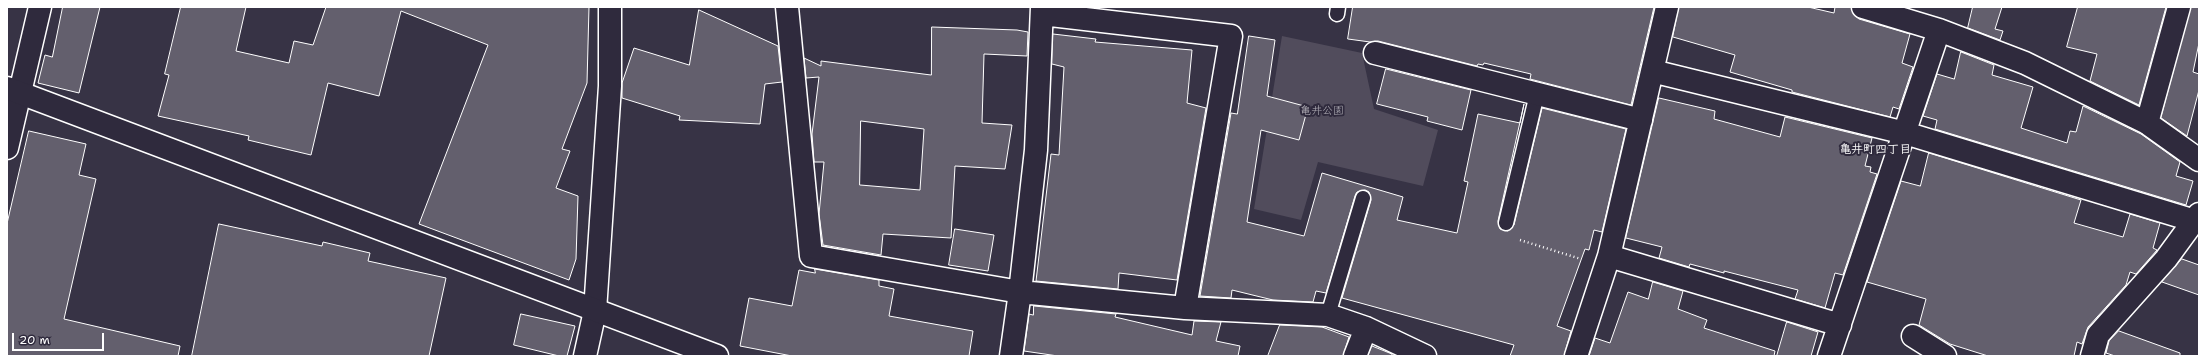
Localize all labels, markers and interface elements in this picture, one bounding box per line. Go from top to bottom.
park label: 亀井公園 [1300,104,1344,118]
district label: 亀井町四丁目 [1839,143,1911,157]
scale bar [14,325,106,351]
text: 20 m [19,332,50,348]

